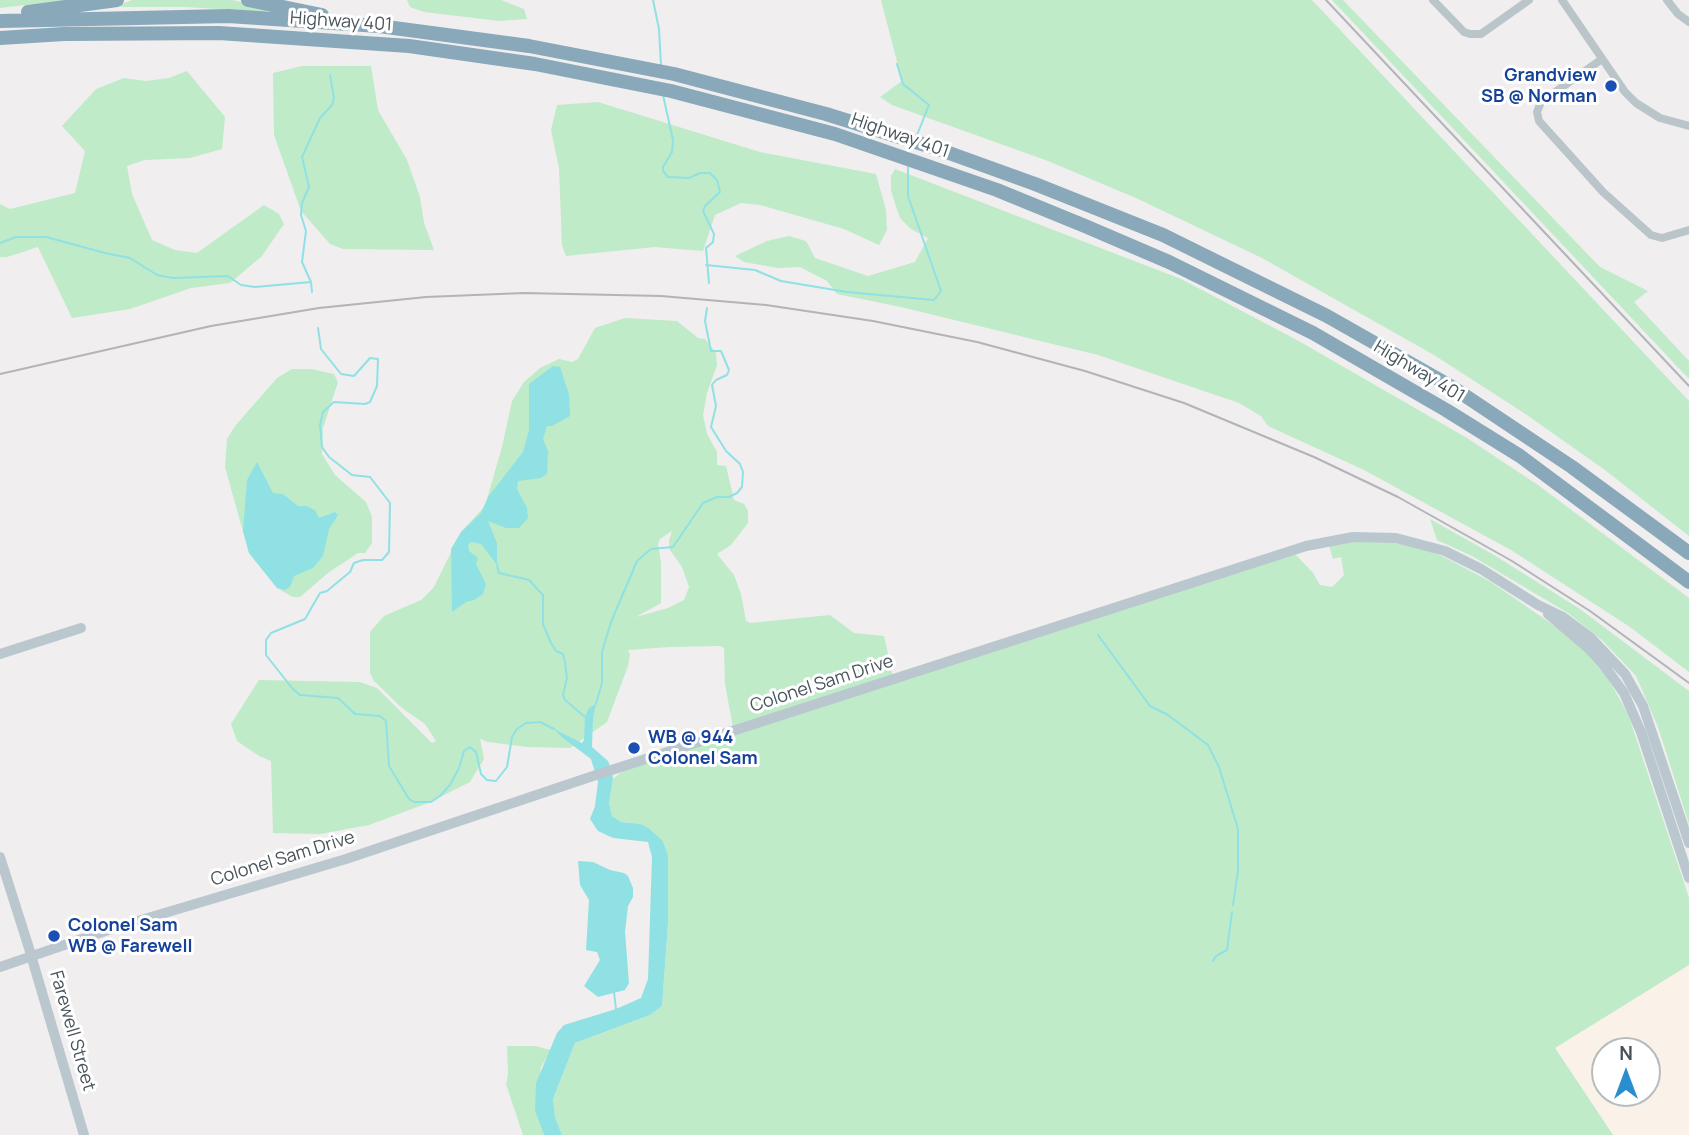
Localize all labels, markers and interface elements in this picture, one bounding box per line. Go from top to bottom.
street label: Highway 401 [289,8,393,36]
place label: Grandview SB @ Norman [1481,65,1597,108]
marker: Grandview SB @ Norman [1603,78,1619,94]
street label: Highway 401 [848,109,952,163]
street label: Highway 401 [1370,336,1468,408]
street label: Colonel Sam Drive [748,651,896,717]
place label: WB @ 944 Colonel Sam [648,727,758,770]
marker: WB @ 944 Colonel Sam [626,740,642,756]
street label: Colonel Sam Drive [208,827,358,891]
place label: Colonel Sam WB @ Farewell [68,915,192,958]
marker: Colonel Sam WB @ Farewell [46,928,62,944]
street label: Farewell Street [45,968,99,1094]
north arrow [1591,1037,1661,1107]
text: N [1619,1040,1633,1066]

